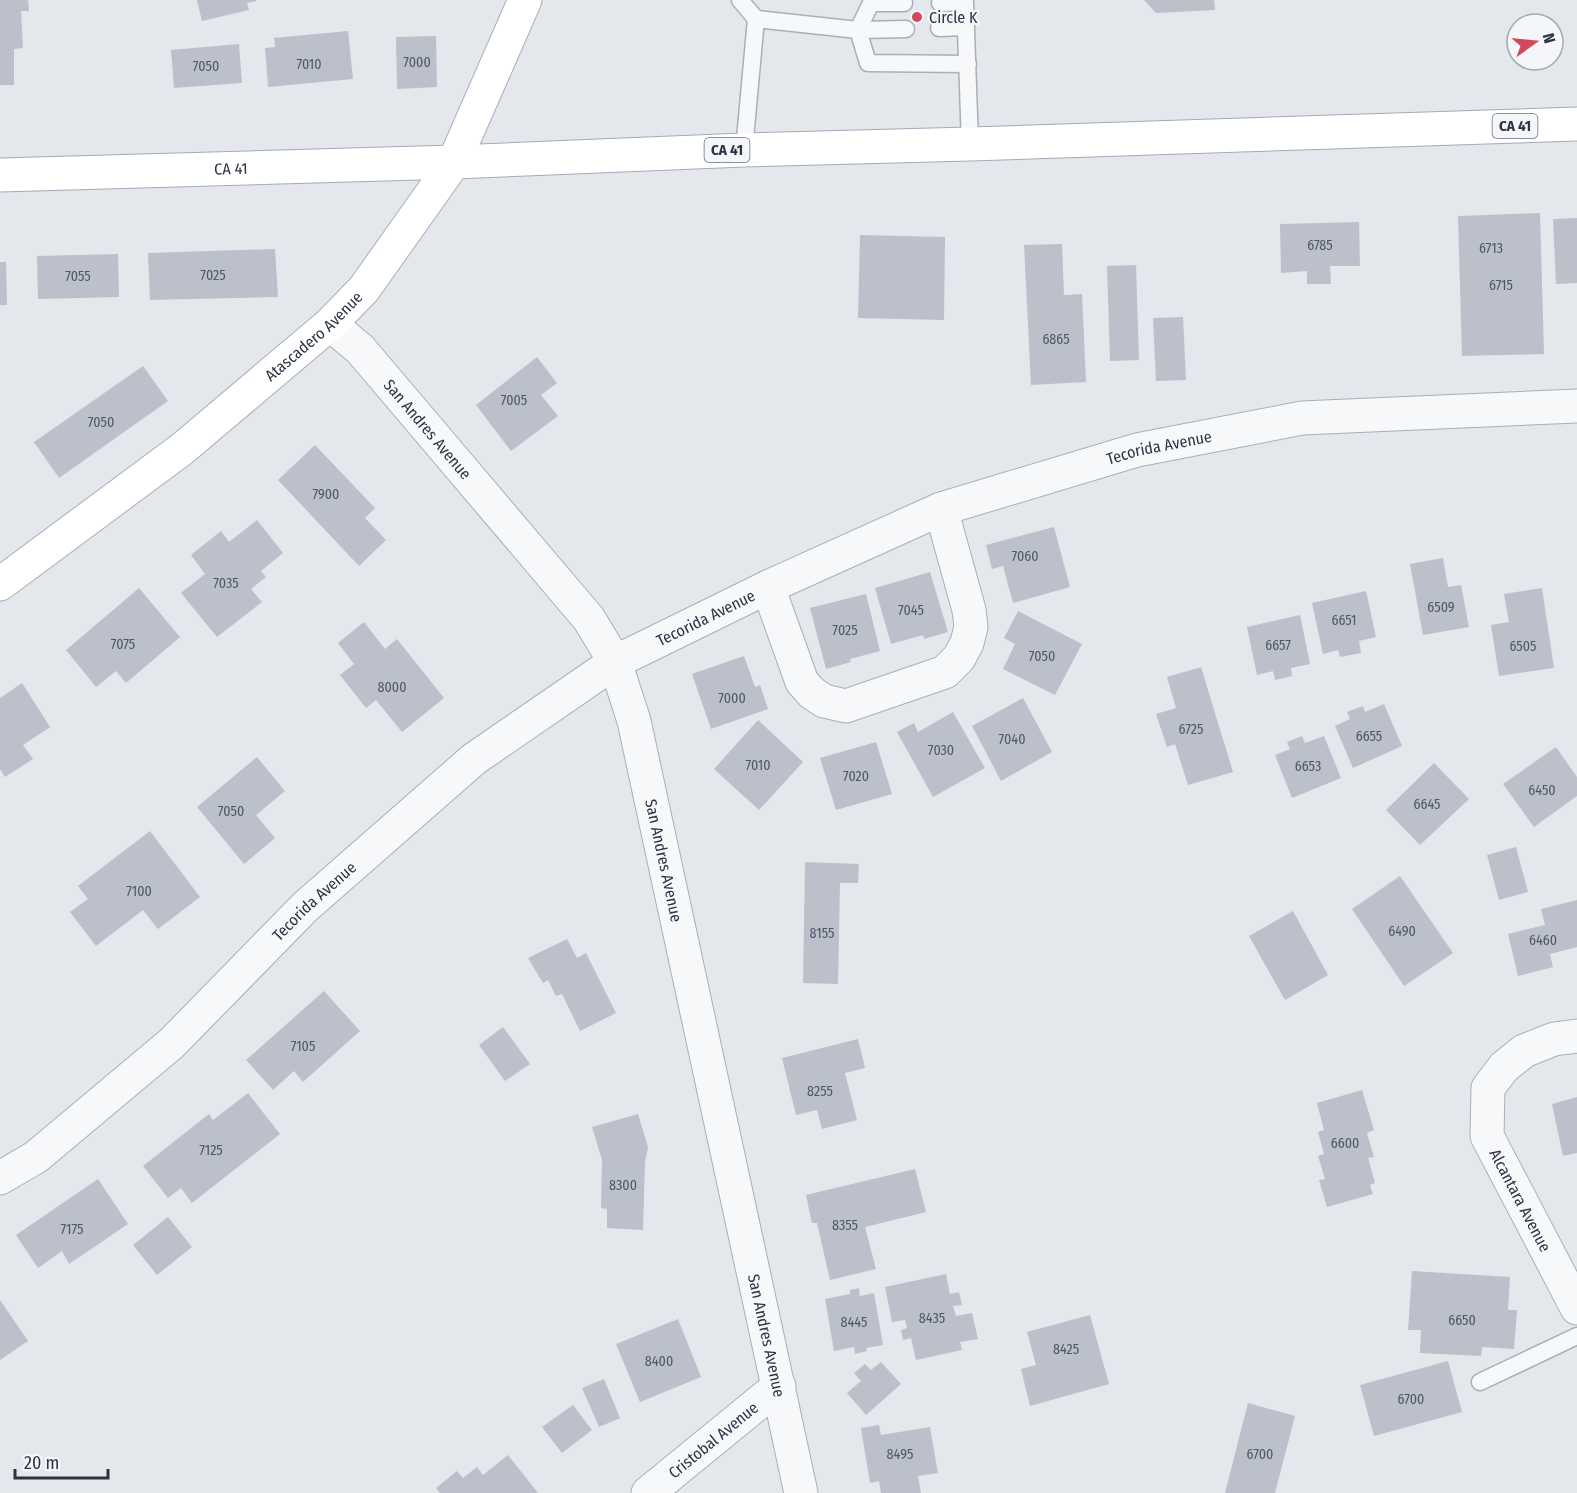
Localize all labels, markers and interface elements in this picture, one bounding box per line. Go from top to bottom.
place label: Circle K [929,8,978,27]
marker: Circle K [910,10,924,24]
north arrow [1505,12,1565,72]
text: N [1539,31,1559,45]
house number: 7000 [403,54,431,71]
house number: 7010 [296,56,322,73]
house number: 7050 [193,58,219,75]
road number: CA 41 [1492,114,1538,138]
road number: CA 41 [704,138,750,162]
street label: CA 41 [214,158,248,178]
house number: 6785 [1307,237,1333,254]
house number: 6713 [1479,240,1503,257]
house number: 7025 [200,267,226,284]
house number: 7055 [65,268,91,285]
house number: 6715 [1489,277,1513,294]
street label: Atascadero Avenue [261,287,366,385]
house number: 6865 [1042,331,1070,348]
street label: San Andres Avenue [380,375,476,483]
house number: 7005 [501,392,527,409]
house number: 7050 [88,414,114,431]
street label: Tecorida Avenue [1104,426,1213,468]
house number: 7900 [313,486,339,503]
house number: 7060 [1011,548,1039,565]
house number: 7035 [213,575,239,592]
street label: Tecorida Avenue [653,585,758,650]
house number: 6509 [1427,599,1455,616]
house number: 7045 [898,602,924,619]
house number: 6651 [1331,612,1357,629]
house number: 7025 [832,622,858,639]
house number: 7075 [111,636,135,653]
house number: 6657 [1265,637,1291,654]
house number: 6505 [1509,638,1537,655]
house number: 7050 [1029,648,1055,665]
house number: 8000 [378,679,406,696]
house number: 7000 [718,690,746,707]
house number: 6725 [1179,721,1203,738]
house number: 6655 [1356,728,1382,745]
house number: 7040 [999,731,1025,748]
house number: 7030 [928,742,954,759]
house number: 7010 [745,757,771,774]
house number: 6653 [1295,758,1321,775]
house number: 7020 [843,768,869,785]
house number: 6450 [1528,782,1556,799]
house number: 6645 [1414,796,1440,813]
street label: San Andres Avenue [642,797,687,924]
house number: 7050 [218,803,244,820]
street label: Tecorida Avenue [268,857,360,944]
house number: 7100 [126,883,152,900]
house number: 6490 [1388,923,1416,940]
house number: 8155 [810,925,834,942]
house number: 6460 [1529,932,1557,949]
house number: 7105 [291,1038,315,1055]
house number: 8255 [807,1083,833,1100]
house number: 6600 [1331,1135,1359,1152]
house number: 7125 [199,1142,223,1159]
street label: Alcantara Avenue [1486,1146,1555,1255]
house number: 8300 [609,1177,637,1194]
house number: 8355 [832,1217,858,1234]
house number: 7175 [61,1221,83,1238]
street label: San Andres Avenue [744,1272,789,1399]
house number: 8435 [919,1310,945,1327]
house number: 6650 [1448,1312,1476,1329]
house number: 8445 [841,1314,867,1331]
house number: 8425 [1053,1341,1079,1358]
house number: 8400 [645,1353,673,1370]
house number: 6700 [1398,1391,1424,1408]
street label: Cristobal Avenue [664,1398,762,1482]
scale bar [15,1442,108,1480]
house number: 8495 [887,1446,913,1463]
house number: 6700 [1247,1446,1273,1463]
text: 20 m [24,1452,59,1474]

